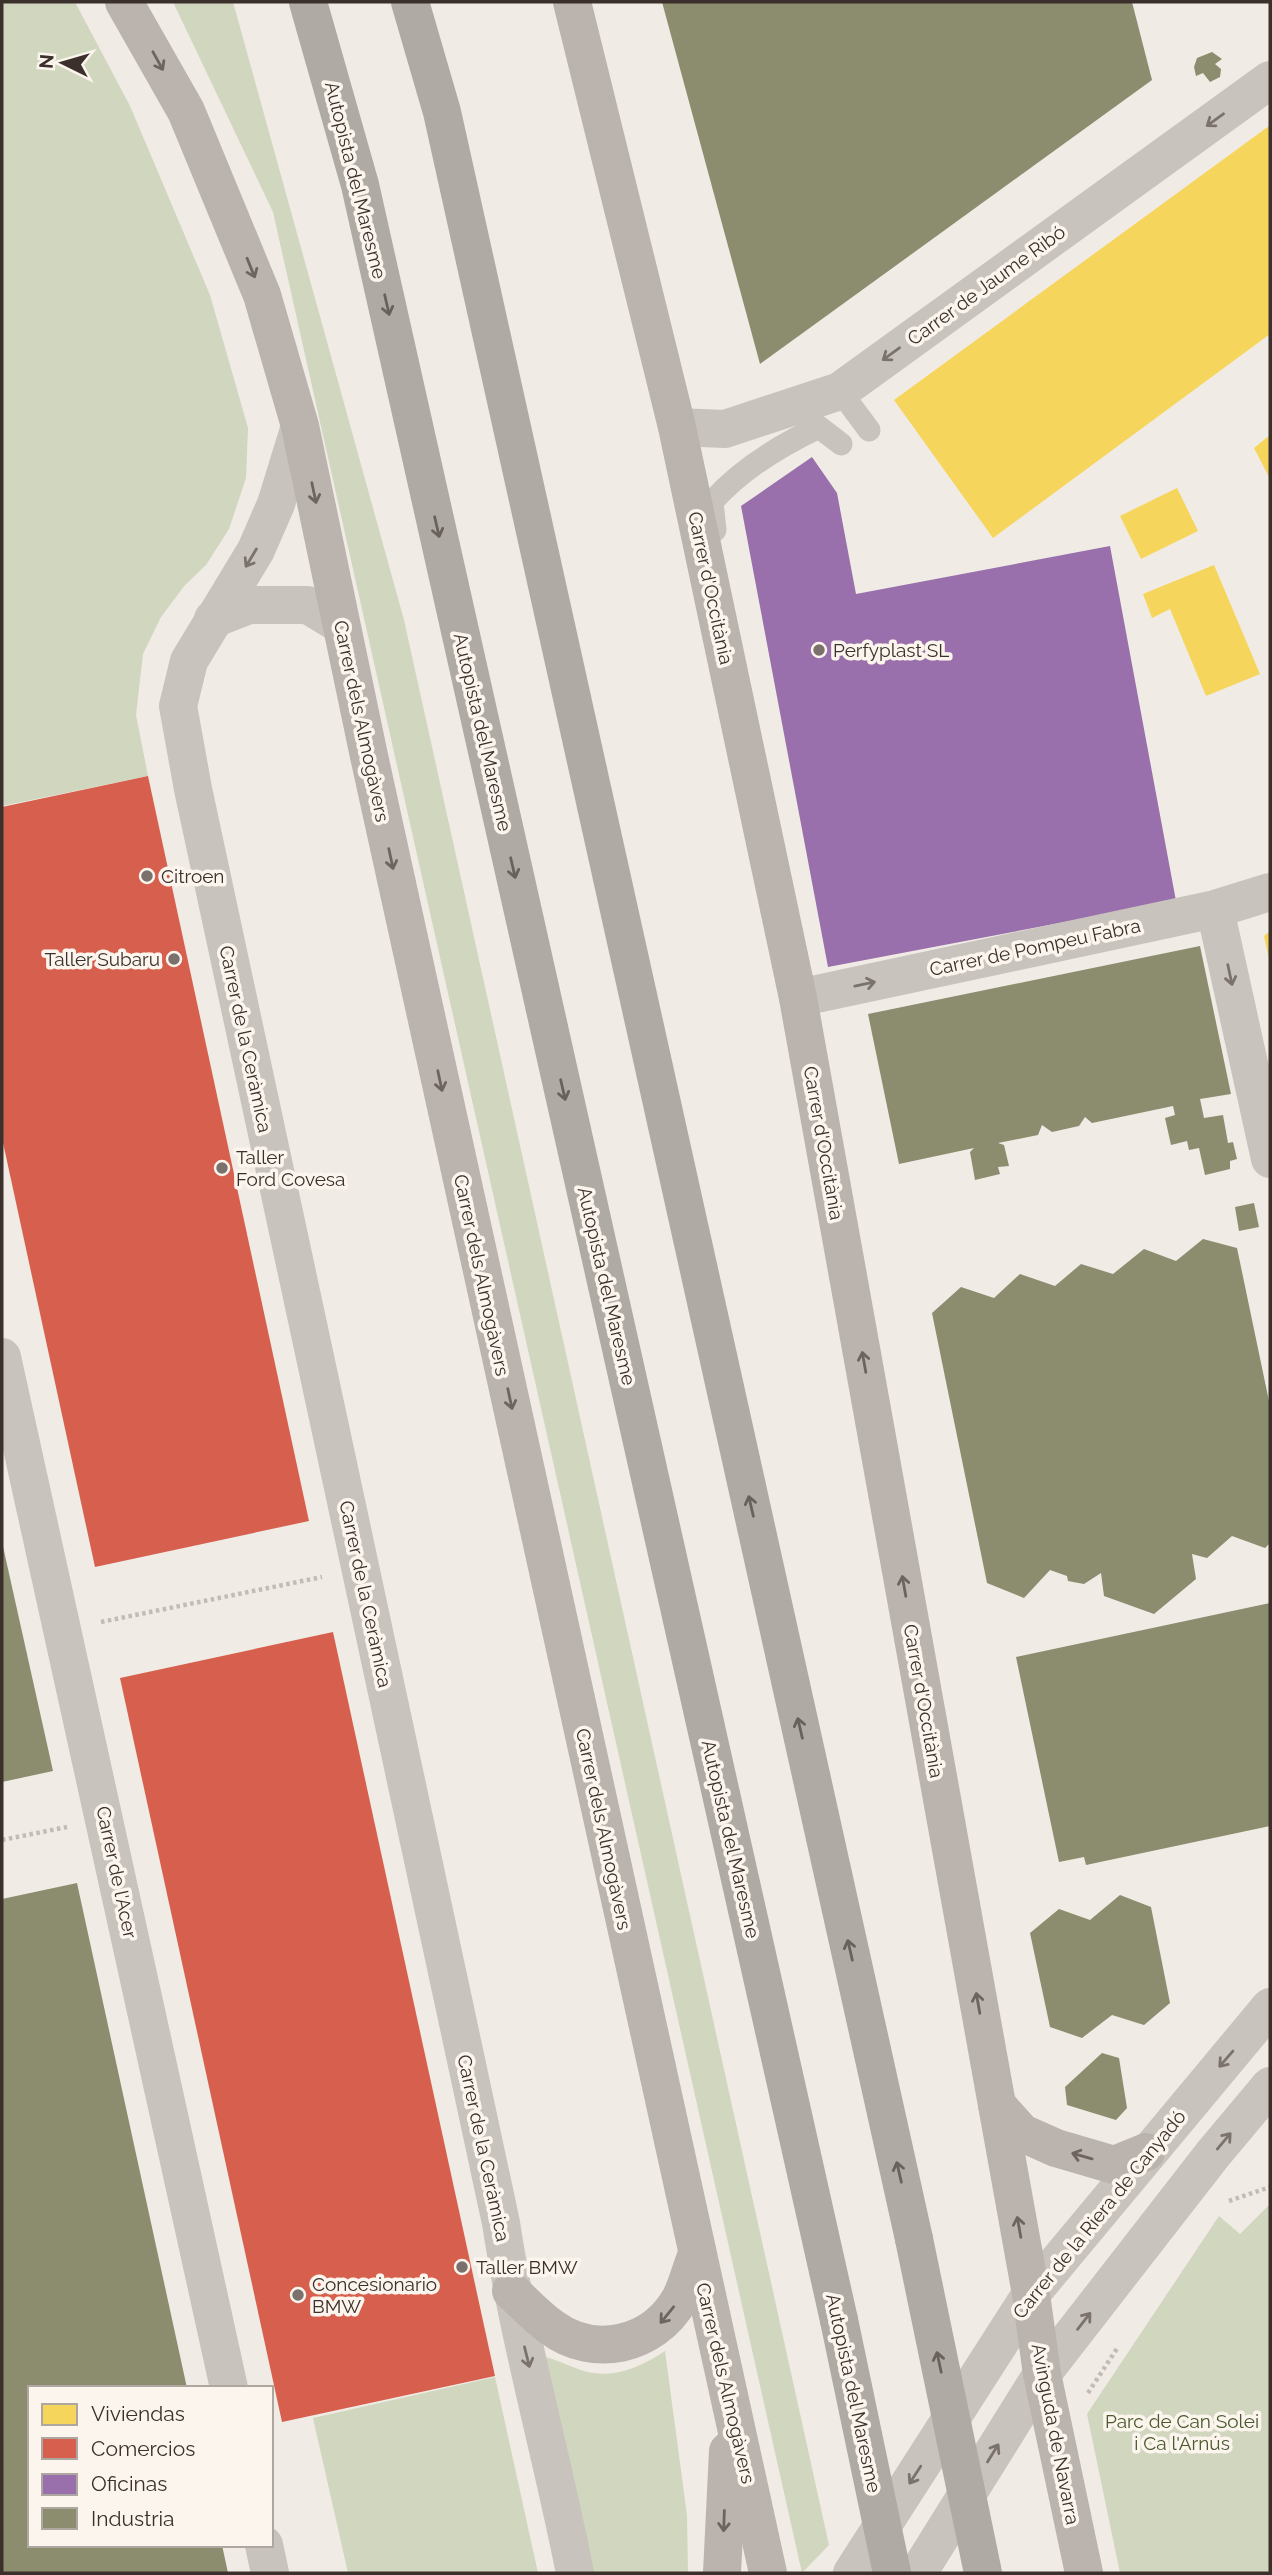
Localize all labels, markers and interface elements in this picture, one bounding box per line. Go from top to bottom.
north arrow [28,28,98,98]
one-way arrow [151,51,165,71]
text: N [34,53,58,70]
street label: Autopista del Maresme [321,79,391,281]
one-way arrow [1206,113,1225,127]
street label: Carrer de Jaume Ribó [903,220,1069,350]
one-way arrow [245,257,258,279]
one-way arrow [381,293,395,316]
one-way arrow [882,346,901,361]
one-way arrow [307,481,321,504]
street label: Carrer d'Occitània [684,510,738,666]
one-way arrow [431,515,444,538]
one-way arrow [244,548,258,568]
street label: Carrer dels Almogàvers [330,618,394,824]
street label: Autopista del Maresme [449,631,517,833]
place label: Perfyplast SL [833,639,949,661]
marker: Perfyplast SL [811,642,827,658]
one-way arrow [385,847,399,870]
one-way arrow [507,856,521,879]
place label: Citroen [161,865,224,887]
marker: Citroen [139,868,155,884]
street label: Carrer de Pompeu Fabra [928,914,1142,980]
street label: Carrer de la Ceràmica [215,944,277,1134]
place label: Taller Subaru [45,948,160,970]
marker: Taller Subaru [166,951,182,967]
one-way arrow [1223,963,1237,986]
one-way arrow [853,976,876,990]
street label: Carrer d'Occitània [800,1064,848,1222]
one-way arrow [433,1069,447,1092]
one-way arrow [557,1078,570,1101]
place label: Taller Ford Covesa [236,1146,345,1190]
marker: Taller Ford Covesa [214,1160,230,1176]
street label: Carrer dels Almogàvers [450,1172,514,1378]
street label: Autopista del Maresme [573,1185,641,1387]
one-way arrow [856,1351,870,1374]
one-way arrow [503,1387,517,1410]
one-way arrow [744,1495,757,1518]
street label: Carrer de la Ceràmica [335,1499,397,1689]
one-way arrow [896,1575,910,1598]
street label: Carrer d'Occitània [900,1622,948,1780]
one-way arrow [793,1717,807,1740]
street label: Carrer dels Almogàvers [572,1726,636,1932]
street label: Autopista del Maresme [697,1738,765,1940]
street label: Carrer de l'Acer [92,1804,142,1940]
one-way arrow [842,1939,856,1962]
one-way arrow [971,1992,985,2015]
one-way arrow [1218,2050,1234,2068]
street label: Carrer de la Ceràmica [453,2053,515,2243]
street label: Carrer de la Riera de Canyadó [1008,2105,1190,2323]
one-way arrow [1216,2133,1232,2151]
one-way arrow [1071,2148,1093,2161]
one-way arrow [891,2161,905,2184]
one-way arrow [1011,2216,1025,2239]
place label: Taller BMW [476,2256,578,2278]
marker: Taller BMW [454,2259,470,2275]
place label: Concesionario BMW [312,2273,437,2317]
street label: Carrer dels Almogàvers [692,2280,760,2486]
marker: Concesionario BMW [290,2287,306,2303]
street label: Autopista del Maresme [822,2292,886,2494]
one-way arrow [660,2305,675,2323]
one-way arrow [1076,2312,1092,2330]
street label: Avinguda de Navarra [1028,2342,1084,2526]
one-way arrow [521,2345,535,2368]
one-way arrow [932,2351,946,2374]
legend [28,2386,273,2547]
text: Viviendas [91,2401,185,2426]
park label: Parc de Can Solei i Ca l'Arnús [1105,2410,1259,2454]
text: Comercios [91,2436,195,2461]
one-way arrow [986,2444,1001,2463]
one-way arrow [907,2465,921,2485]
text: Oficinas [91,2471,167,2496]
text: Industria [91,2506,175,2531]
one-way arrow [718,2509,731,2532]

